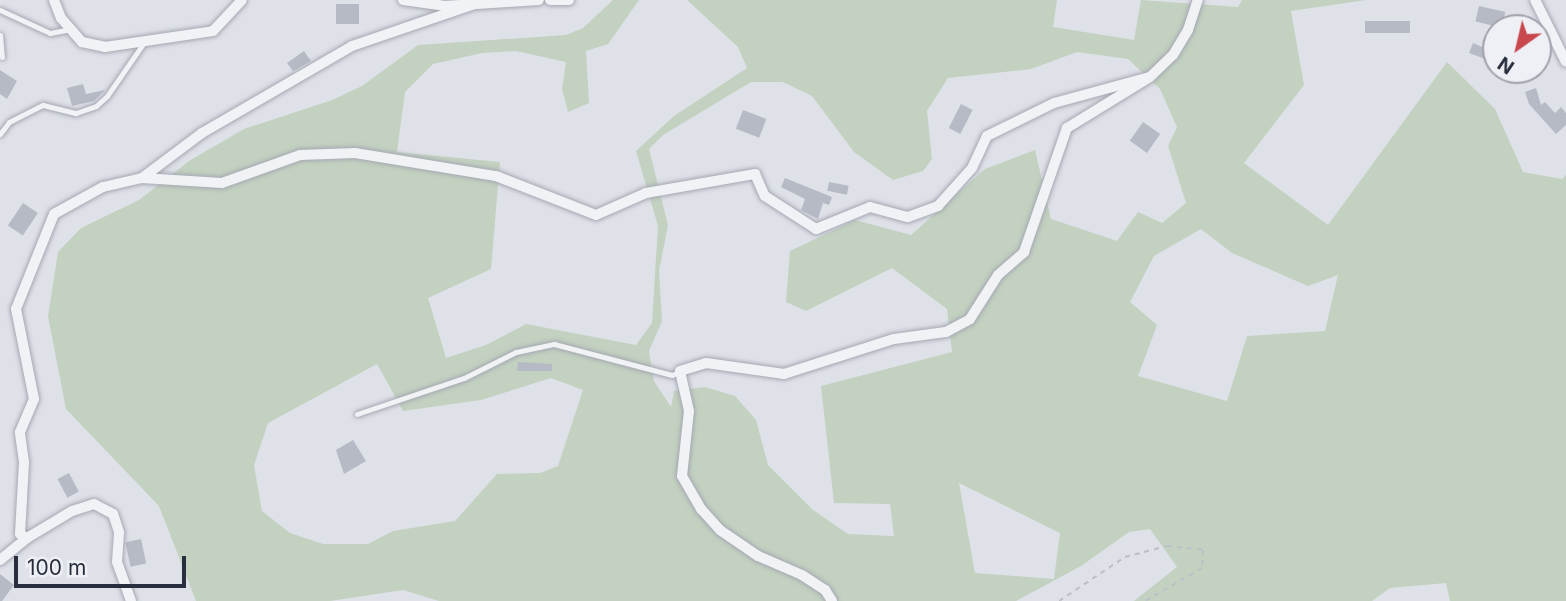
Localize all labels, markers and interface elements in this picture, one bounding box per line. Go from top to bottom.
north arrow [1482,14,1552,84]
text: N [1494,52,1519,79]
scale bar [18,542,189,586]
text: 100 m [27,555,86,580]

